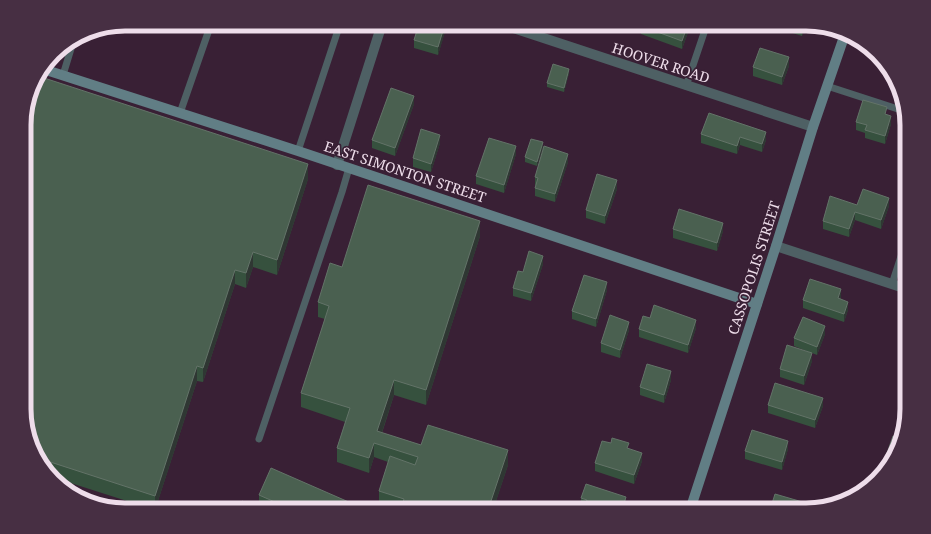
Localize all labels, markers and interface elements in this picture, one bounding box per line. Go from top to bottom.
street label: HOOVER ROAD [610,38,712,87]
street label: EAST SIMONTON STREET [322,136,489,207]
street label: CASSOPOLIS STREET [723,198,784,337]

